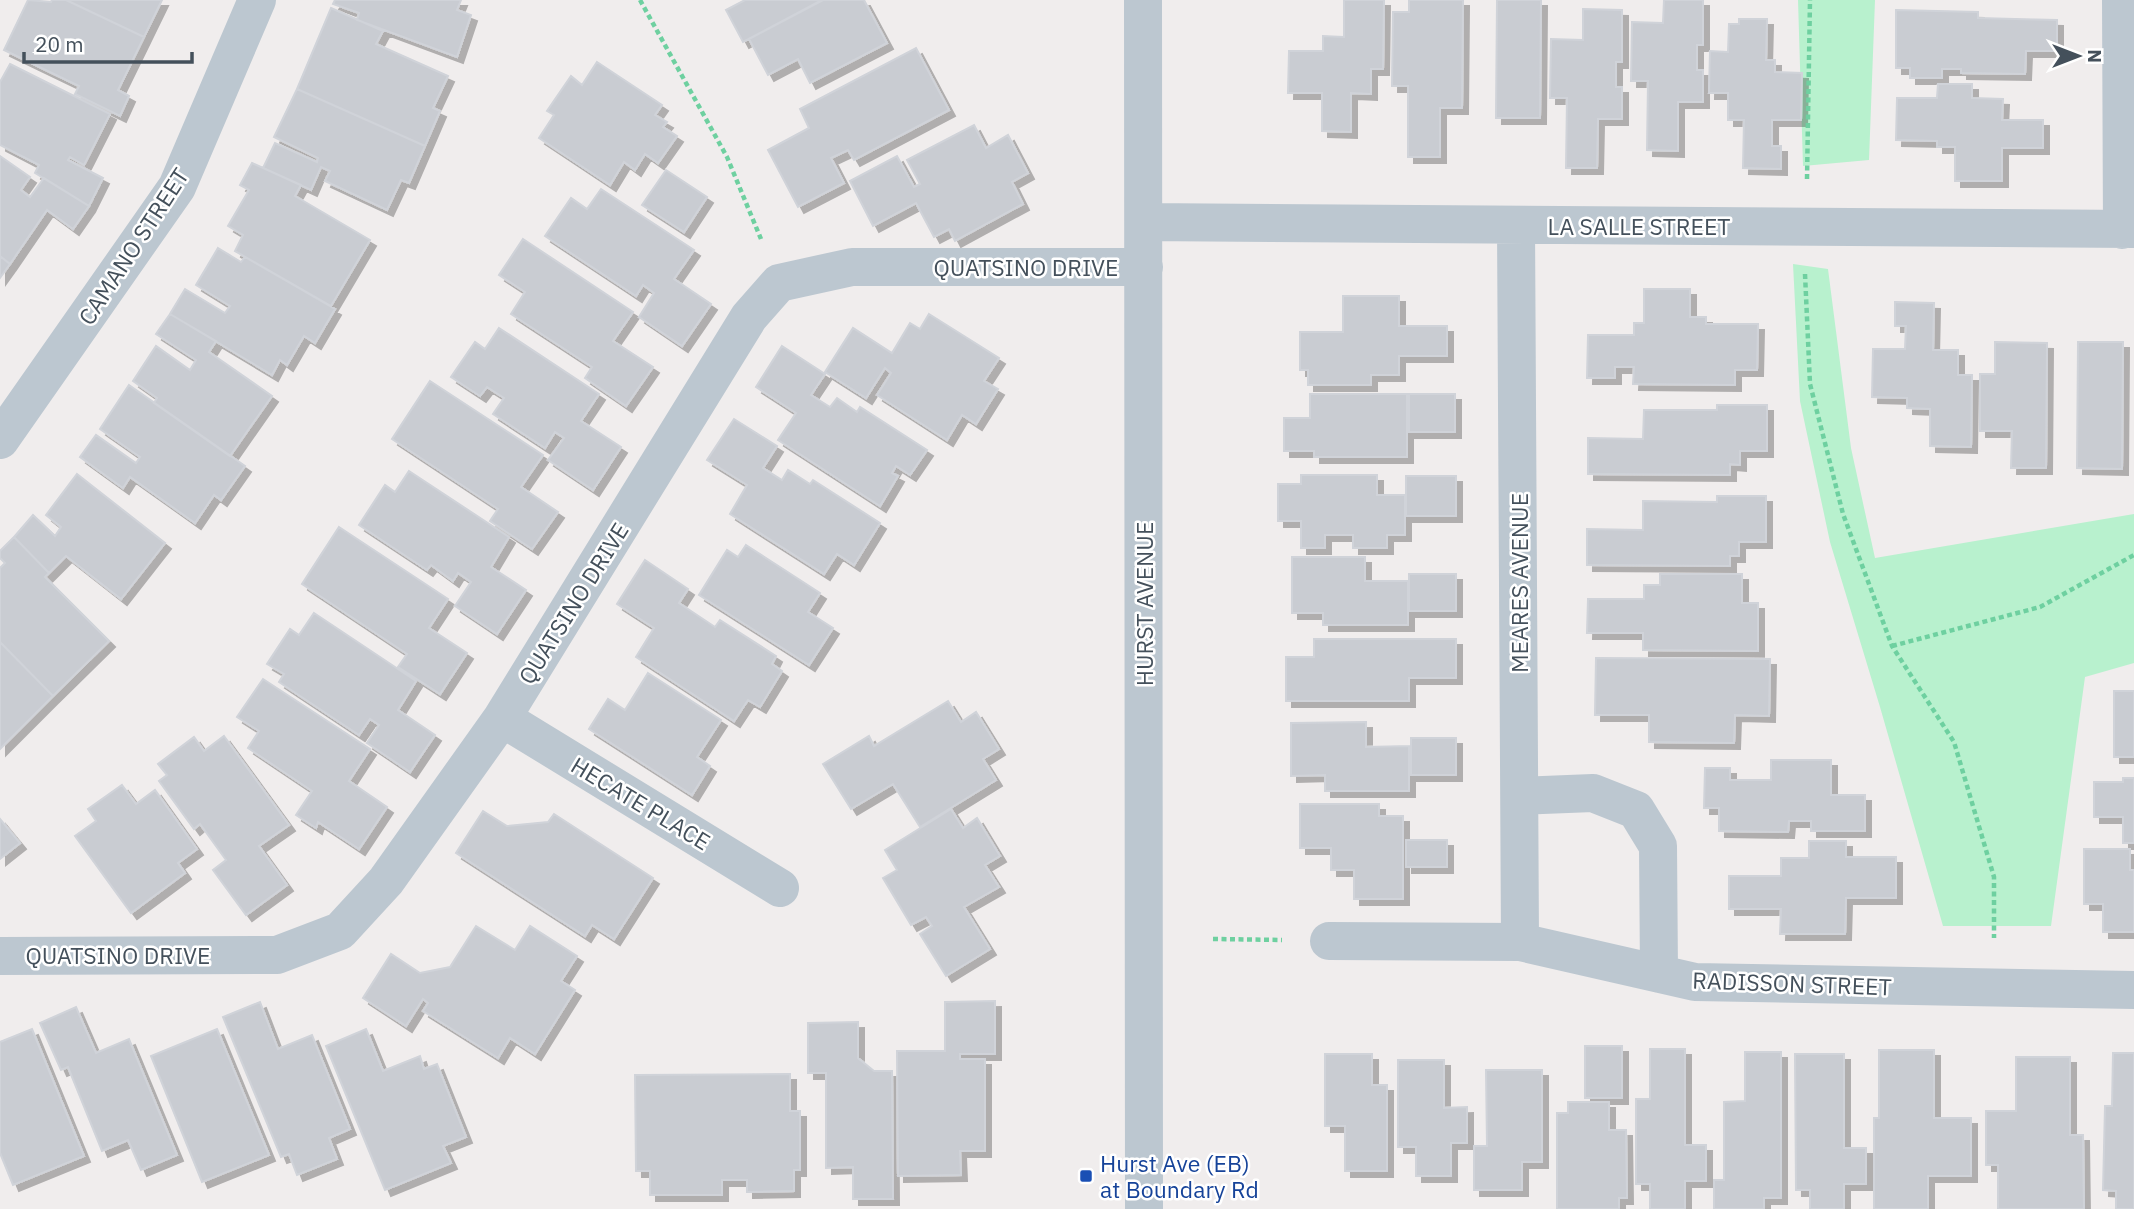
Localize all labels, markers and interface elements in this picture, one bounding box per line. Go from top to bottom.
scale bar [24,21,192,65]
north arrow [2043,21,2113,91]
text: 20 m [35,30,84,58]
text: N [2083,49,2107,63]
street label: CAMANO STREET [71,162,195,330]
street label: LA SALLE STREET [1547,211,1731,241]
street label: QUATSINO DRIVE [933,252,1119,282]
street label: MEARES AVENUE [1504,493,1534,673]
street label: QUATSINO DRIVE [511,517,635,689]
street label: HURST AVENUE [1129,522,1159,686]
street label: HECATE PLACE [566,750,716,856]
street label: QUATSINO DRIVE [25,940,211,970]
street label: RADISSON STREET [1692,965,1892,1001]
place label: Hurst Ave (EB) at Boundary Rd [1100,1148,1259,1204]
marker: Hurst Ave (EB) at Boundary Rd [1078,1168,1094,1184]

